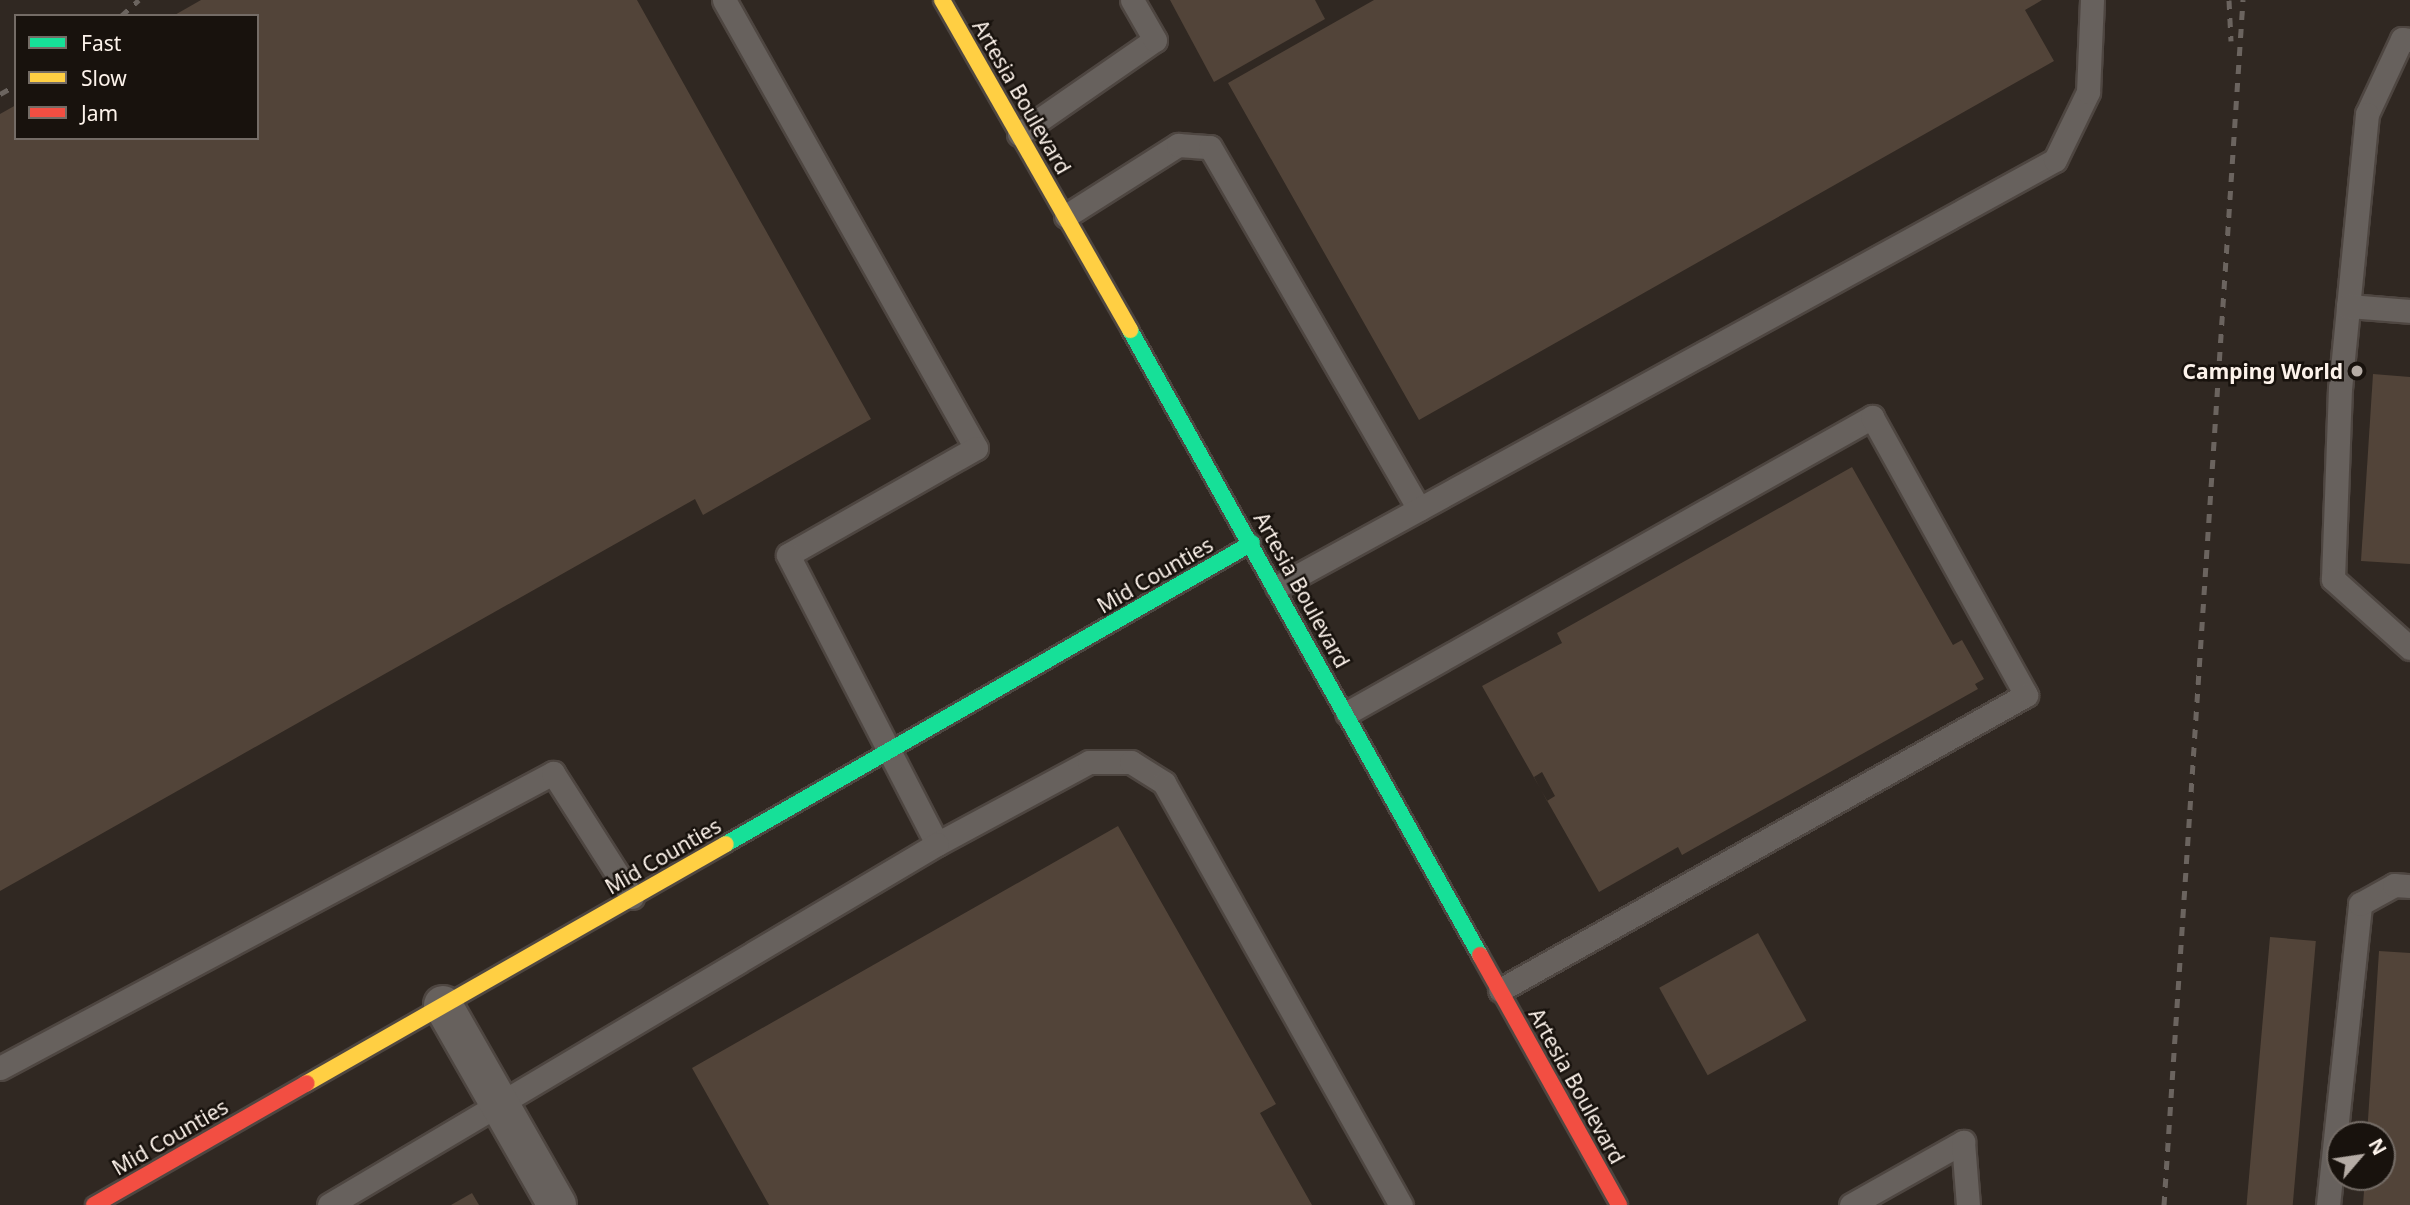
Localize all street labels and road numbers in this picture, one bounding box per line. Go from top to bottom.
street label: Artesia Boulevard [968,15,1076,179]
street label: Artesia Boulevard [1249,508,1355,672]
street label: Mid Counties [1093,532,1217,618]
street label: Mid Counties [601,813,725,899]
street label: Artesia Boulevard [1524,1004,1630,1168]
street label: Mid Counties [108,1094,232,1180]

